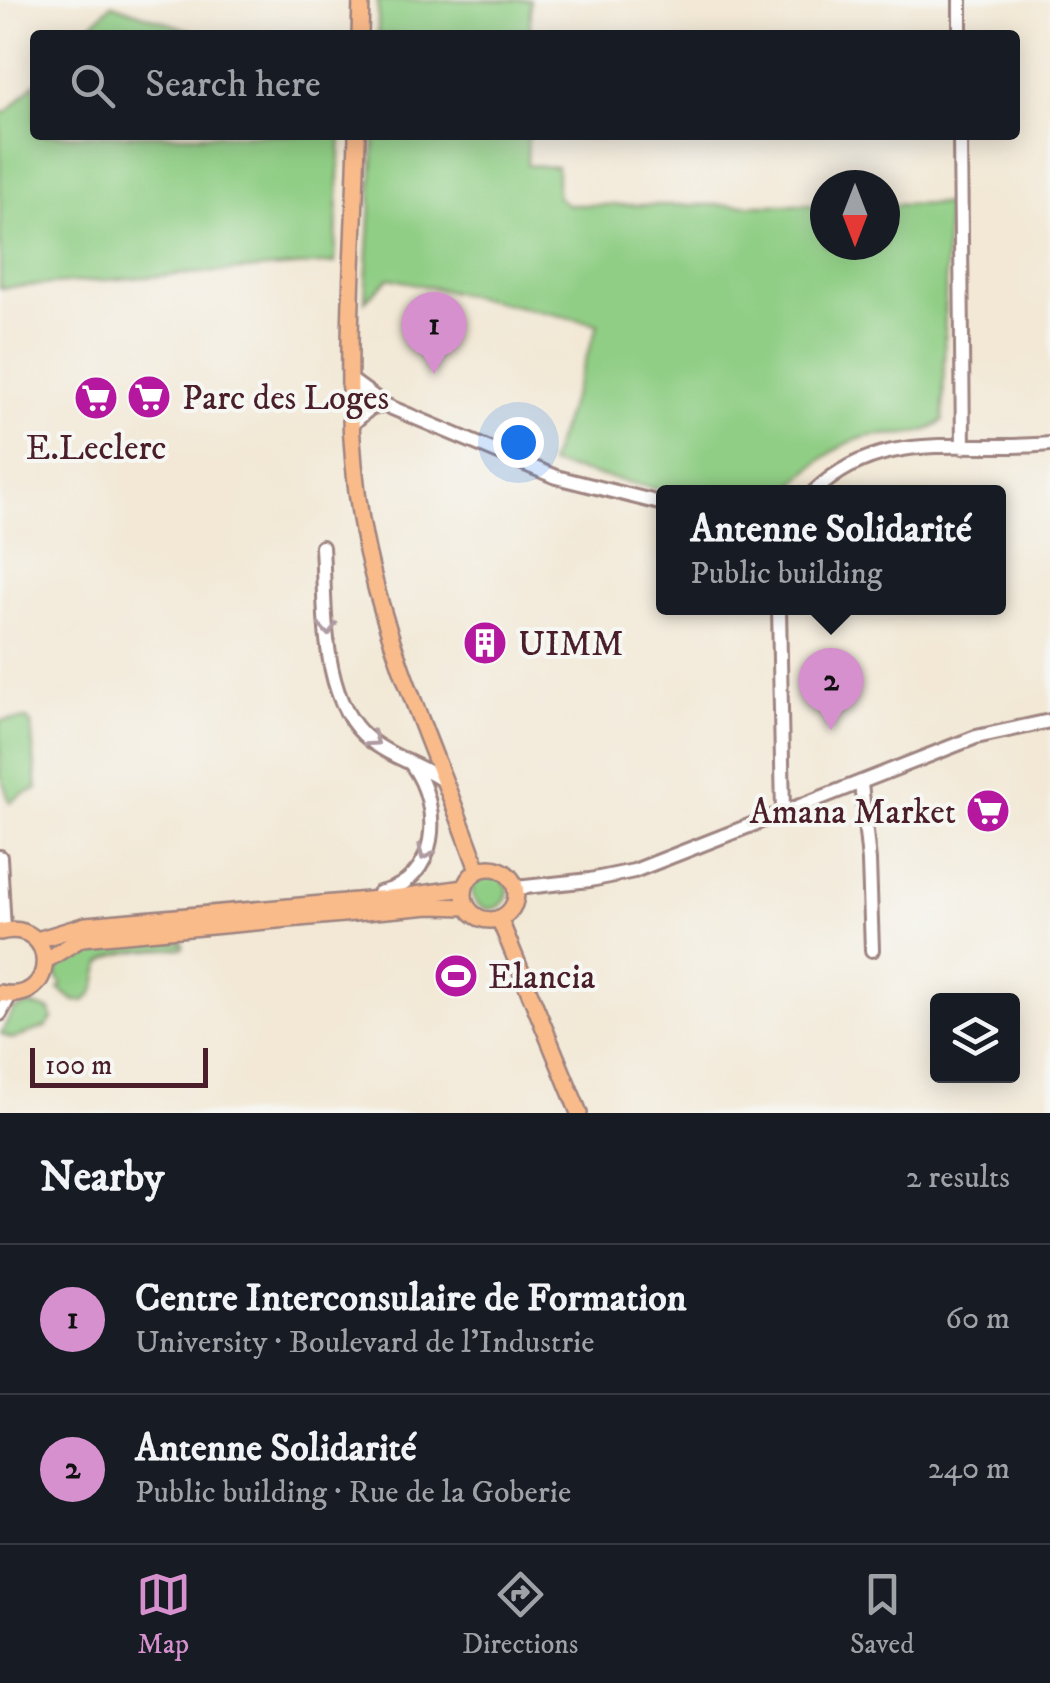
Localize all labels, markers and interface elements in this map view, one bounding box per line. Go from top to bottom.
search box [30,30,1020,140]
icon: search [65,58,120,113]
text: Search here [145,61,321,109]
north arrow [810,170,900,260]
pin: 1 [402,292,466,374]
supermarket icon: Parc des Loges [126,374,172,420]
supermarket icon: E.Leclerc [73,375,119,421]
place label: Parc des Loges [182,377,389,421]
your location [493,417,544,468]
place label: E.Leclerc [26,427,166,471]
popup [656,485,1006,615]
text: Antenne Solidarité [690,506,972,554]
text: Public building [690,554,882,594]
building icon: UIMM [462,620,508,666]
one-way arrow [316,621,338,637]
place label: UIMM [518,623,624,667]
pin: 2 [798,648,864,730]
one-way arrow [362,728,380,746]
supermarket icon: Amana Market [965,788,1011,834]
place label: Amana Market [749,791,956,835]
one-way arrow [417,842,437,860]
sports icon: Elancia [433,953,479,999]
place label: Elancia [488,956,595,1000]
map controls [930,993,1020,1083]
button: layers [930,993,1020,1083]
scale bar [30,1043,208,1088]
text: 100 m [45,1048,112,1083]
text: Nearby [40,1152,164,1204]
text: 2 results [906,1158,1010,1198]
text: Centre Interconsulaire de Formation [135,1275,687,1323]
text: 1 [67,1299,78,1339]
text: 60 m [945,1299,1010,1339]
text: University · Boulevard de l'Industrie [135,1323,595,1363]
text: Antenne Solidarité [135,1425,416,1473]
text: 2 [65,1449,80,1489]
text: 240 m [928,1449,1010,1489]
text: Public building · Rue de la Goberie [135,1473,571,1513]
tab: Map [136,1567,191,1662]
tab: Directions [462,1567,578,1662]
tab: Saved [850,1567,914,1662]

